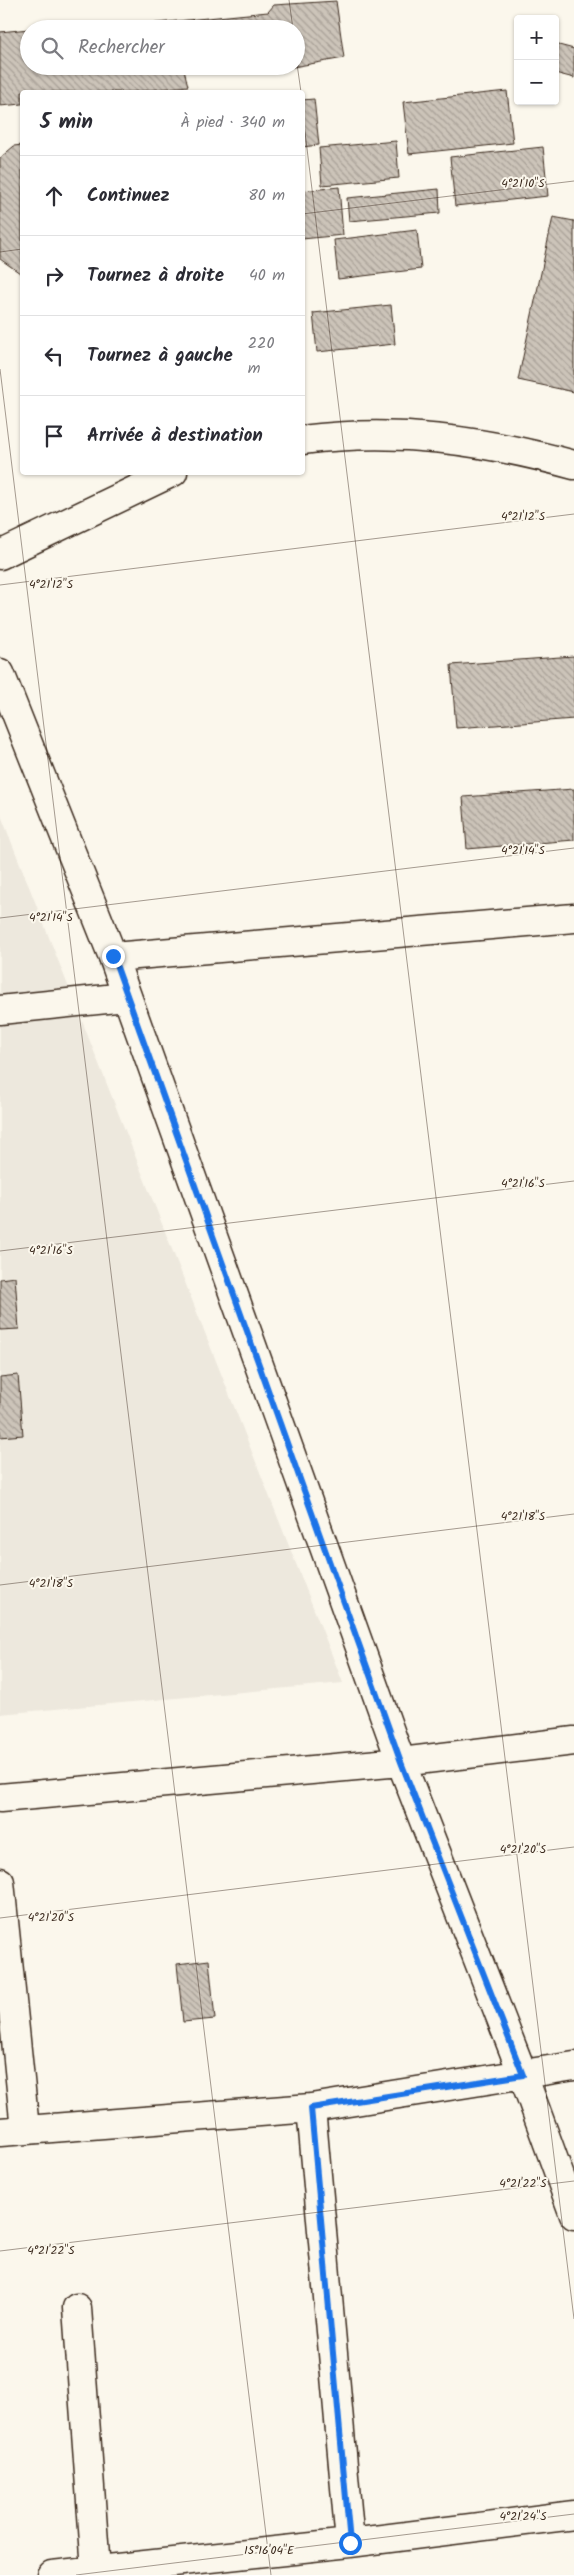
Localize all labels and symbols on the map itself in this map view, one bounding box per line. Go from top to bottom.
text: 4°21'10"S [501,174,545,193]
text: 4°21'12"S [501,507,546,526]
text: 4°21'12"S [29,575,74,594]
text: 4°21'14"S [501,841,546,860]
text: 4°21'14"S [29,908,74,927]
route end [102,945,125,968]
text: 4°21'16"S [501,1174,546,1193]
text: 4°21'16"S [29,1241,74,1260]
text: 4°21'18"S [501,1507,546,1526]
text: 4°21'18"S [29,1574,74,1593]
text: 4°21'20"S [500,1840,547,1859]
text: 4°21'20"S [28,1908,75,1927]
text: 4°21'22"S [499,2174,547,2193]
text: 4°21'22"S [27,2241,75,2260]
text: 4°21'24"S [499,2507,547,2526]
route start [339,2532,362,2555]
text: 15°16'04"E [244,2541,295,2560]

